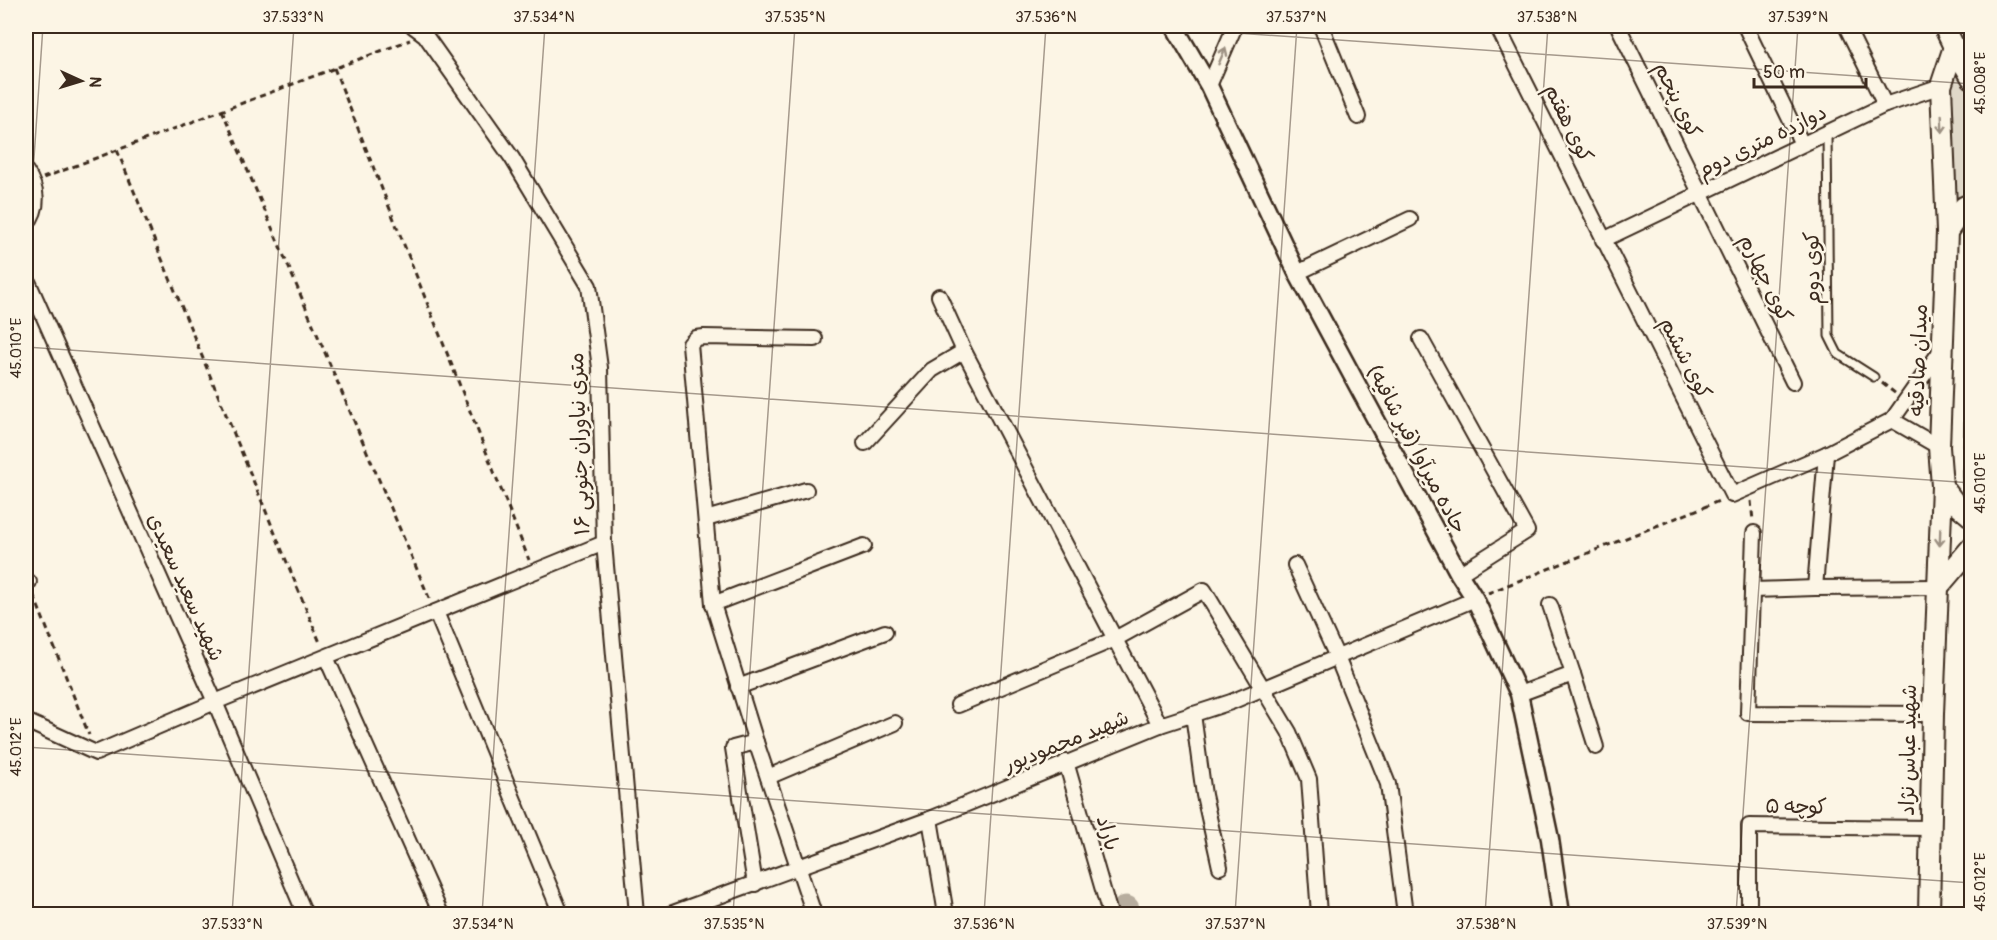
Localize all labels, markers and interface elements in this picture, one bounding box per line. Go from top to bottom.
text: 37.533°N [262,8,324,27]
text: 37.534°N [513,8,575,27]
text: 37.535°N [765,8,825,27]
text: 37.536°N [1015,8,1077,27]
text: 37.537°N [1266,8,1326,27]
text: 37.538°N [1517,8,1577,27]
text: 37.539°N [1768,8,1828,27]
one-way arrow [1217,47,1228,65]
north arrow [51,51,111,111]
scale bar [1754,51,1866,89]
text: 45.008°E [1971,52,1990,114]
street label: کوی پنجم [1646,58,1707,144]
text: 50 m [1763,61,1805,84]
text: N [85,76,105,88]
street label: کوی هفتم [1536,80,1599,168]
street label: دوازده متری دوم [1693,99,1832,186]
one-way arrow [1937,114,1948,133]
street label: کوی چهارم [1731,230,1798,327]
street label: کوی دوم [1798,231,1829,305]
street label: میدان صادقیه [1903,303,1934,417]
street label: کوی ششم [1652,313,1718,405]
text: 45.010°E [7,317,26,378]
street label: ۱۶ متری نیاوران جنوبی [563,352,596,536]
street label: جاده میرآوا (قبر شافیه) [1361,360,1473,538]
text: 45.010°E [1971,452,1990,513]
street label: شهید سعید سعیدی [141,509,230,665]
one-way arrow [1934,526,1946,546]
street label: شهید عباس نژاد [1894,684,1923,816]
street label: شهید محمودپور [998,704,1133,779]
text: 45.012°E [7,717,26,776]
street label: کوچه ۵ [1765,792,1827,821]
street label: باراد [1090,812,1125,854]
text: 45.012°E [1971,852,1990,911]
text: 37.533°N [201,915,263,934]
text: 37.534°N [452,915,514,934]
text: 37.535°N [704,915,764,934]
text: 37.536°N [953,915,1015,934]
text: 37.537°N [1205,915,1265,934]
text: 37.538°N [1456,915,1516,934]
text: 37.539°N [1707,915,1767,934]

